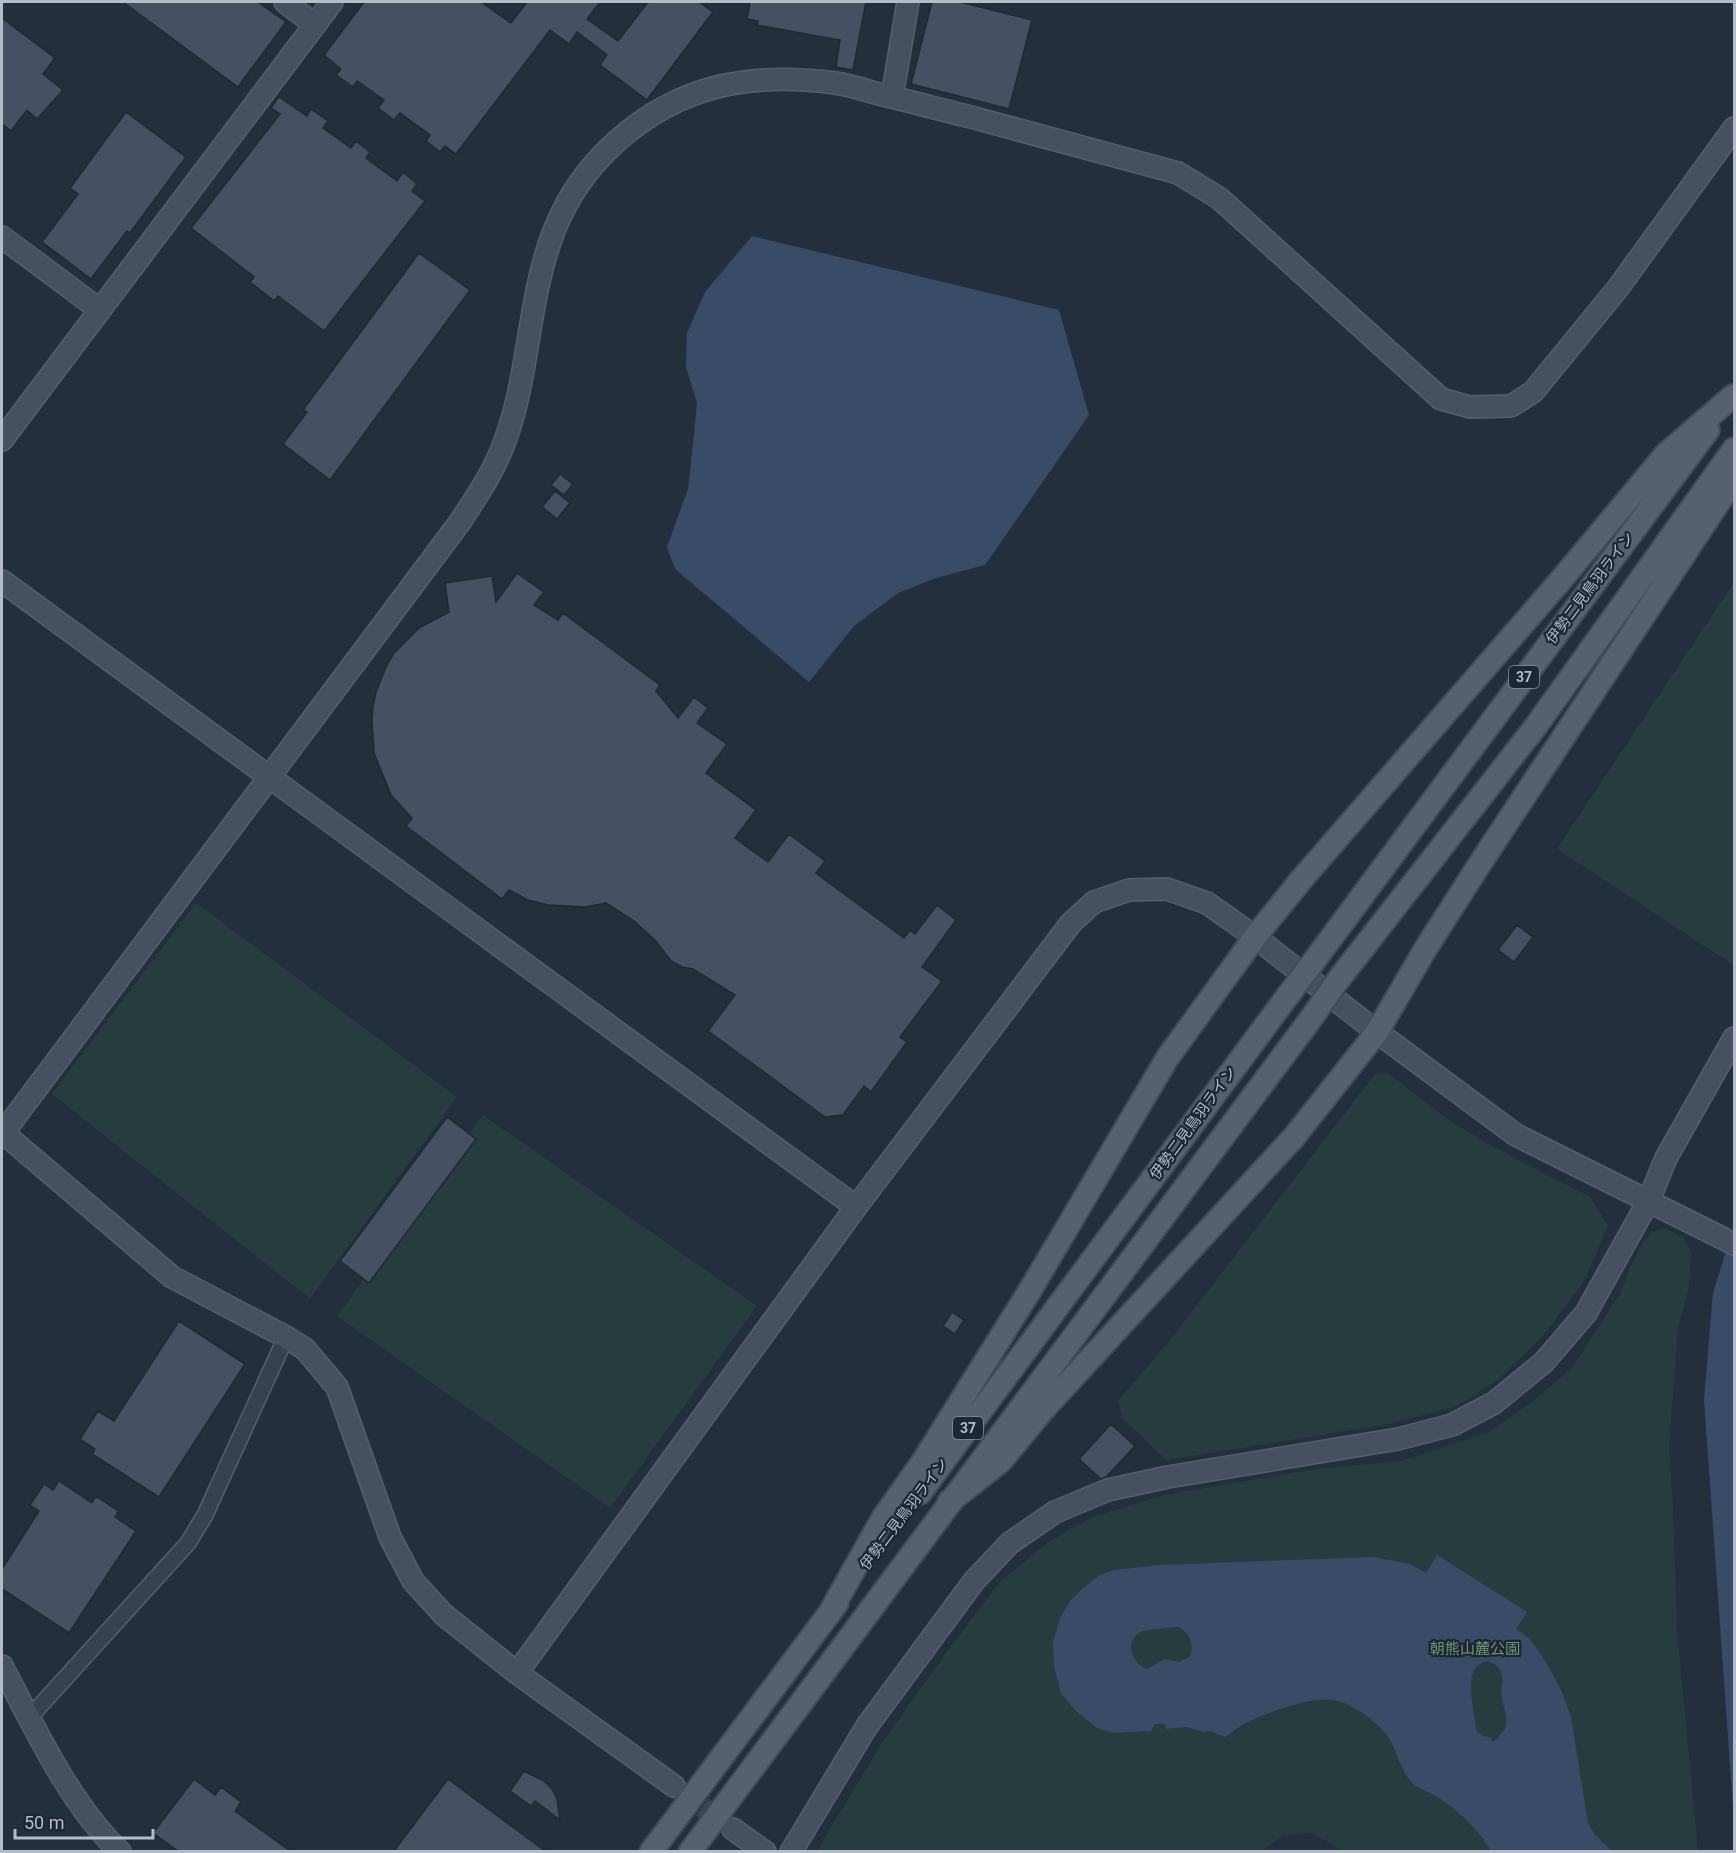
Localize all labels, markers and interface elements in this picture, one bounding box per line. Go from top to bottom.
street label: 伊勢二見鳥羽ライン [1542,529,1638,647]
road number: 37 [1509,666,1539,688]
street label: 伊勢二見鳥羽ライン [1146,1063,1240,1183]
road number: 37 [953,1417,983,1439]
street label: 伊勢二見鳥羽ライン [856,1455,952,1573]
park label: 朝熊山麓公園 [1430,1640,1520,1658]
scale bar [15,1802,153,1840]
text: 50 m [24,1812,64,1833]

